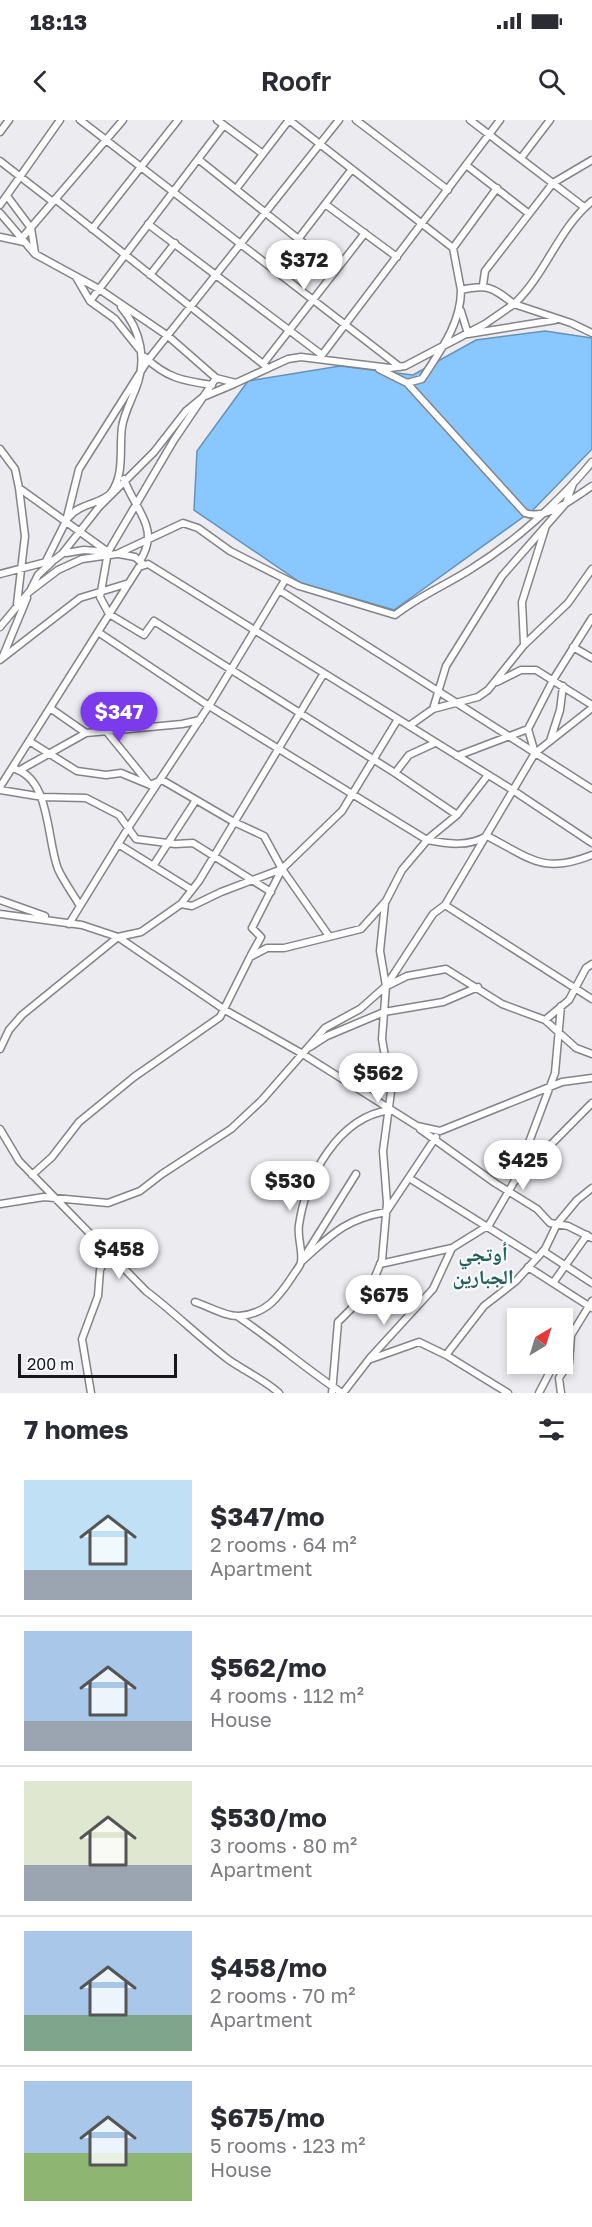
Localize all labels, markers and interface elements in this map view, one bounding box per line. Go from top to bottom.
text: 18:13 [30,8,87,35]
icon: back [24,65,57,98]
text: Roofr [261,65,331,97]
icon: search [535,65,568,98]
pin: $372 [268,240,340,291]
text: $372 [280,247,328,271]
pin: $347 [83,692,155,743]
text: $347 [95,699,144,723]
pin: $562 [342,1053,414,1104]
text: $562 [353,1060,403,1084]
pin: $425 [487,1140,559,1191]
text: $425 [498,1147,548,1171]
pin: $530 [254,1161,326,1212]
text: $530 [265,1168,315,1192]
pin: $458 [83,1229,155,1280]
text: $458 [94,1236,144,1260]
district label: أوتجي الجبارين [452,1241,514,1290]
pin: $675 [348,1275,420,1326]
text: $675 [359,1282,409,1306]
north arrow [507,1308,573,1374]
map controls [507,1308,573,1374]
scale bar [18,1351,177,1378]
text: 200 m [27,1354,74,1374]
icon: filters [535,1413,568,1446]
text: 7 homes [24,1414,129,1445]
text: $347/mo [210,1501,325,1532]
icon: home [72,1504,144,1576]
text: 2 rooms · 64 m² [210,1532,357,1556]
text: Apartment [210,1556,313,1580]
text: $562/mo [210,1652,326,1683]
icon: home [72,1655,144,1727]
text: 4 rooms · 112 m² [210,1683,364,1707]
text: House [210,1707,272,1731]
text: $530/mo [210,1802,327,1833]
icon: home [72,1805,144,1877]
text: 3 rooms · 80 m² [210,1833,357,1857]
text: Apartment [210,1857,313,1881]
text: $458/mo [210,1952,327,1983]
icon: home [72,1955,144,2027]
text: 2 rooms · 70 m² [210,1983,355,2007]
text: Apartment [210,2007,313,2031]
text: $675/mo [210,2102,325,2133]
icon: home [72,2105,144,2177]
text: 5 rooms · 123 m² [210,2133,365,2157]
text: House [210,2157,272,2181]

